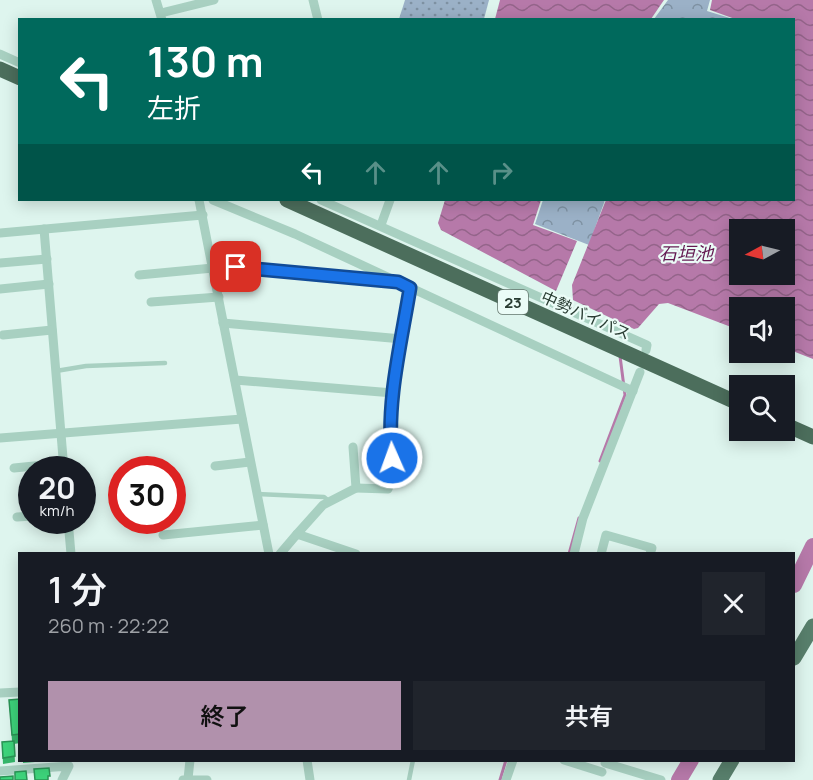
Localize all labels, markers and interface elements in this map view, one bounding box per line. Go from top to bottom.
text: 130 m [147,32,264,90]
icon: left [48,42,126,120]
text: 左折 [147,89,201,126]
icon: left [296,156,329,189]
icon: ahead [359,156,392,189]
icon: ahead [422,156,455,189]
icon: right [485,156,518,189]
north arrow [729,219,795,285]
map controls [729,219,795,441]
pin [210,241,261,292]
water label: 石垣池 [659,241,715,265]
icon: arrive [219,250,252,283]
street label: 中勢バイパス [538,285,634,345]
road number: 23 [498,290,528,314]
button: sound [729,297,795,363]
button: search [729,375,795,441]
position arrow [360,426,424,490]
speed limit sign: 30 [108,456,186,534]
text: 20 [38,467,76,508]
text: km/h [40,500,74,521]
text: 1 分 [48,565,106,614]
button: close [702,572,765,635]
text: 260 m · 22:22 [48,612,169,639]
button: 終了 [48,681,401,750]
button: 共有 [413,681,765,750]

